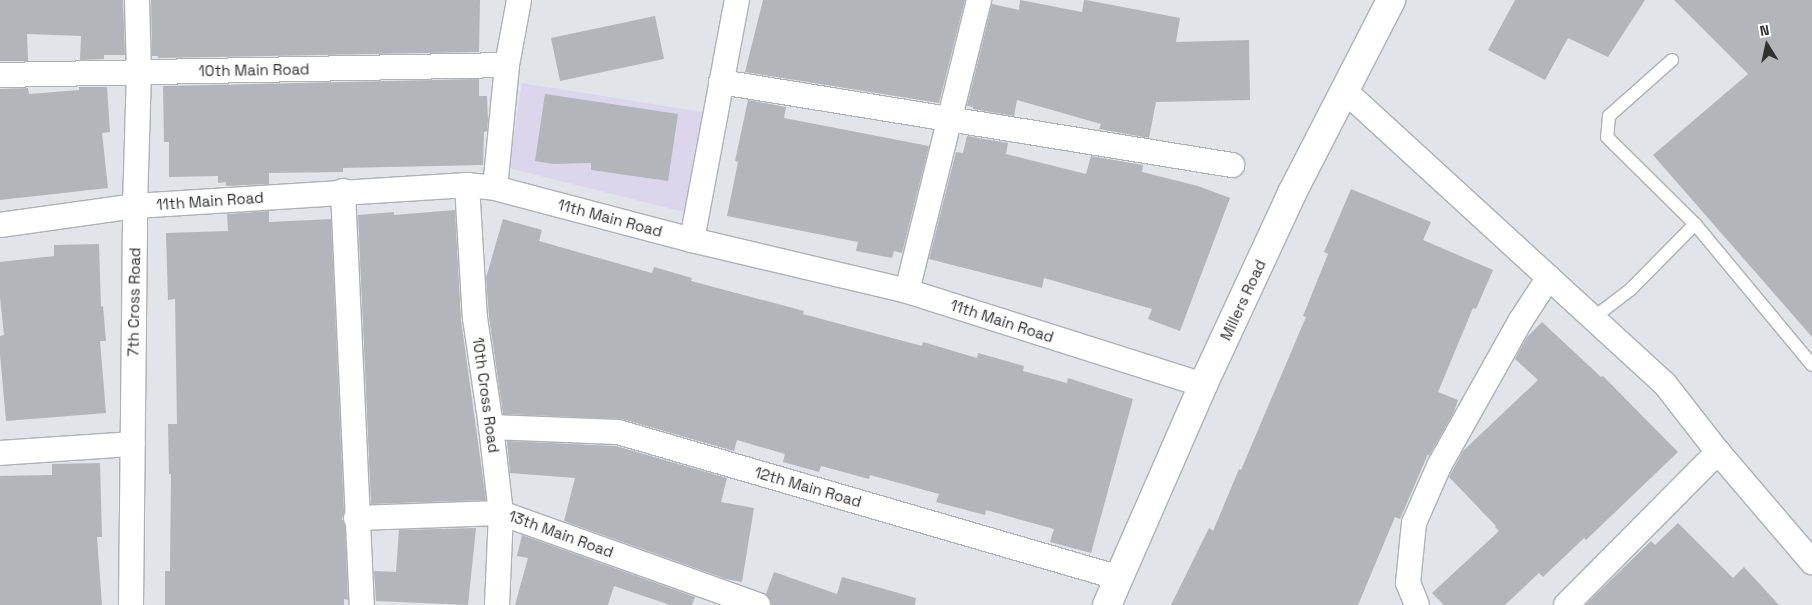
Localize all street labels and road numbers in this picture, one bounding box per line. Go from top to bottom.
street label: 10th Main Road [198,60,310,80]
street label: 11th Main Road [156,188,264,214]
street label: 11th Main Road [556,195,664,241]
street label: 7th Cross Road [124,247,144,357]
street label: Millers Road [1216,257,1270,343]
street label: 11th Main Road [948,296,1056,346]
street label: 10th Cross Road [469,336,503,454]
street label: 12th Main Road [752,463,864,511]
street label: 13th Main Road [506,507,616,561]

